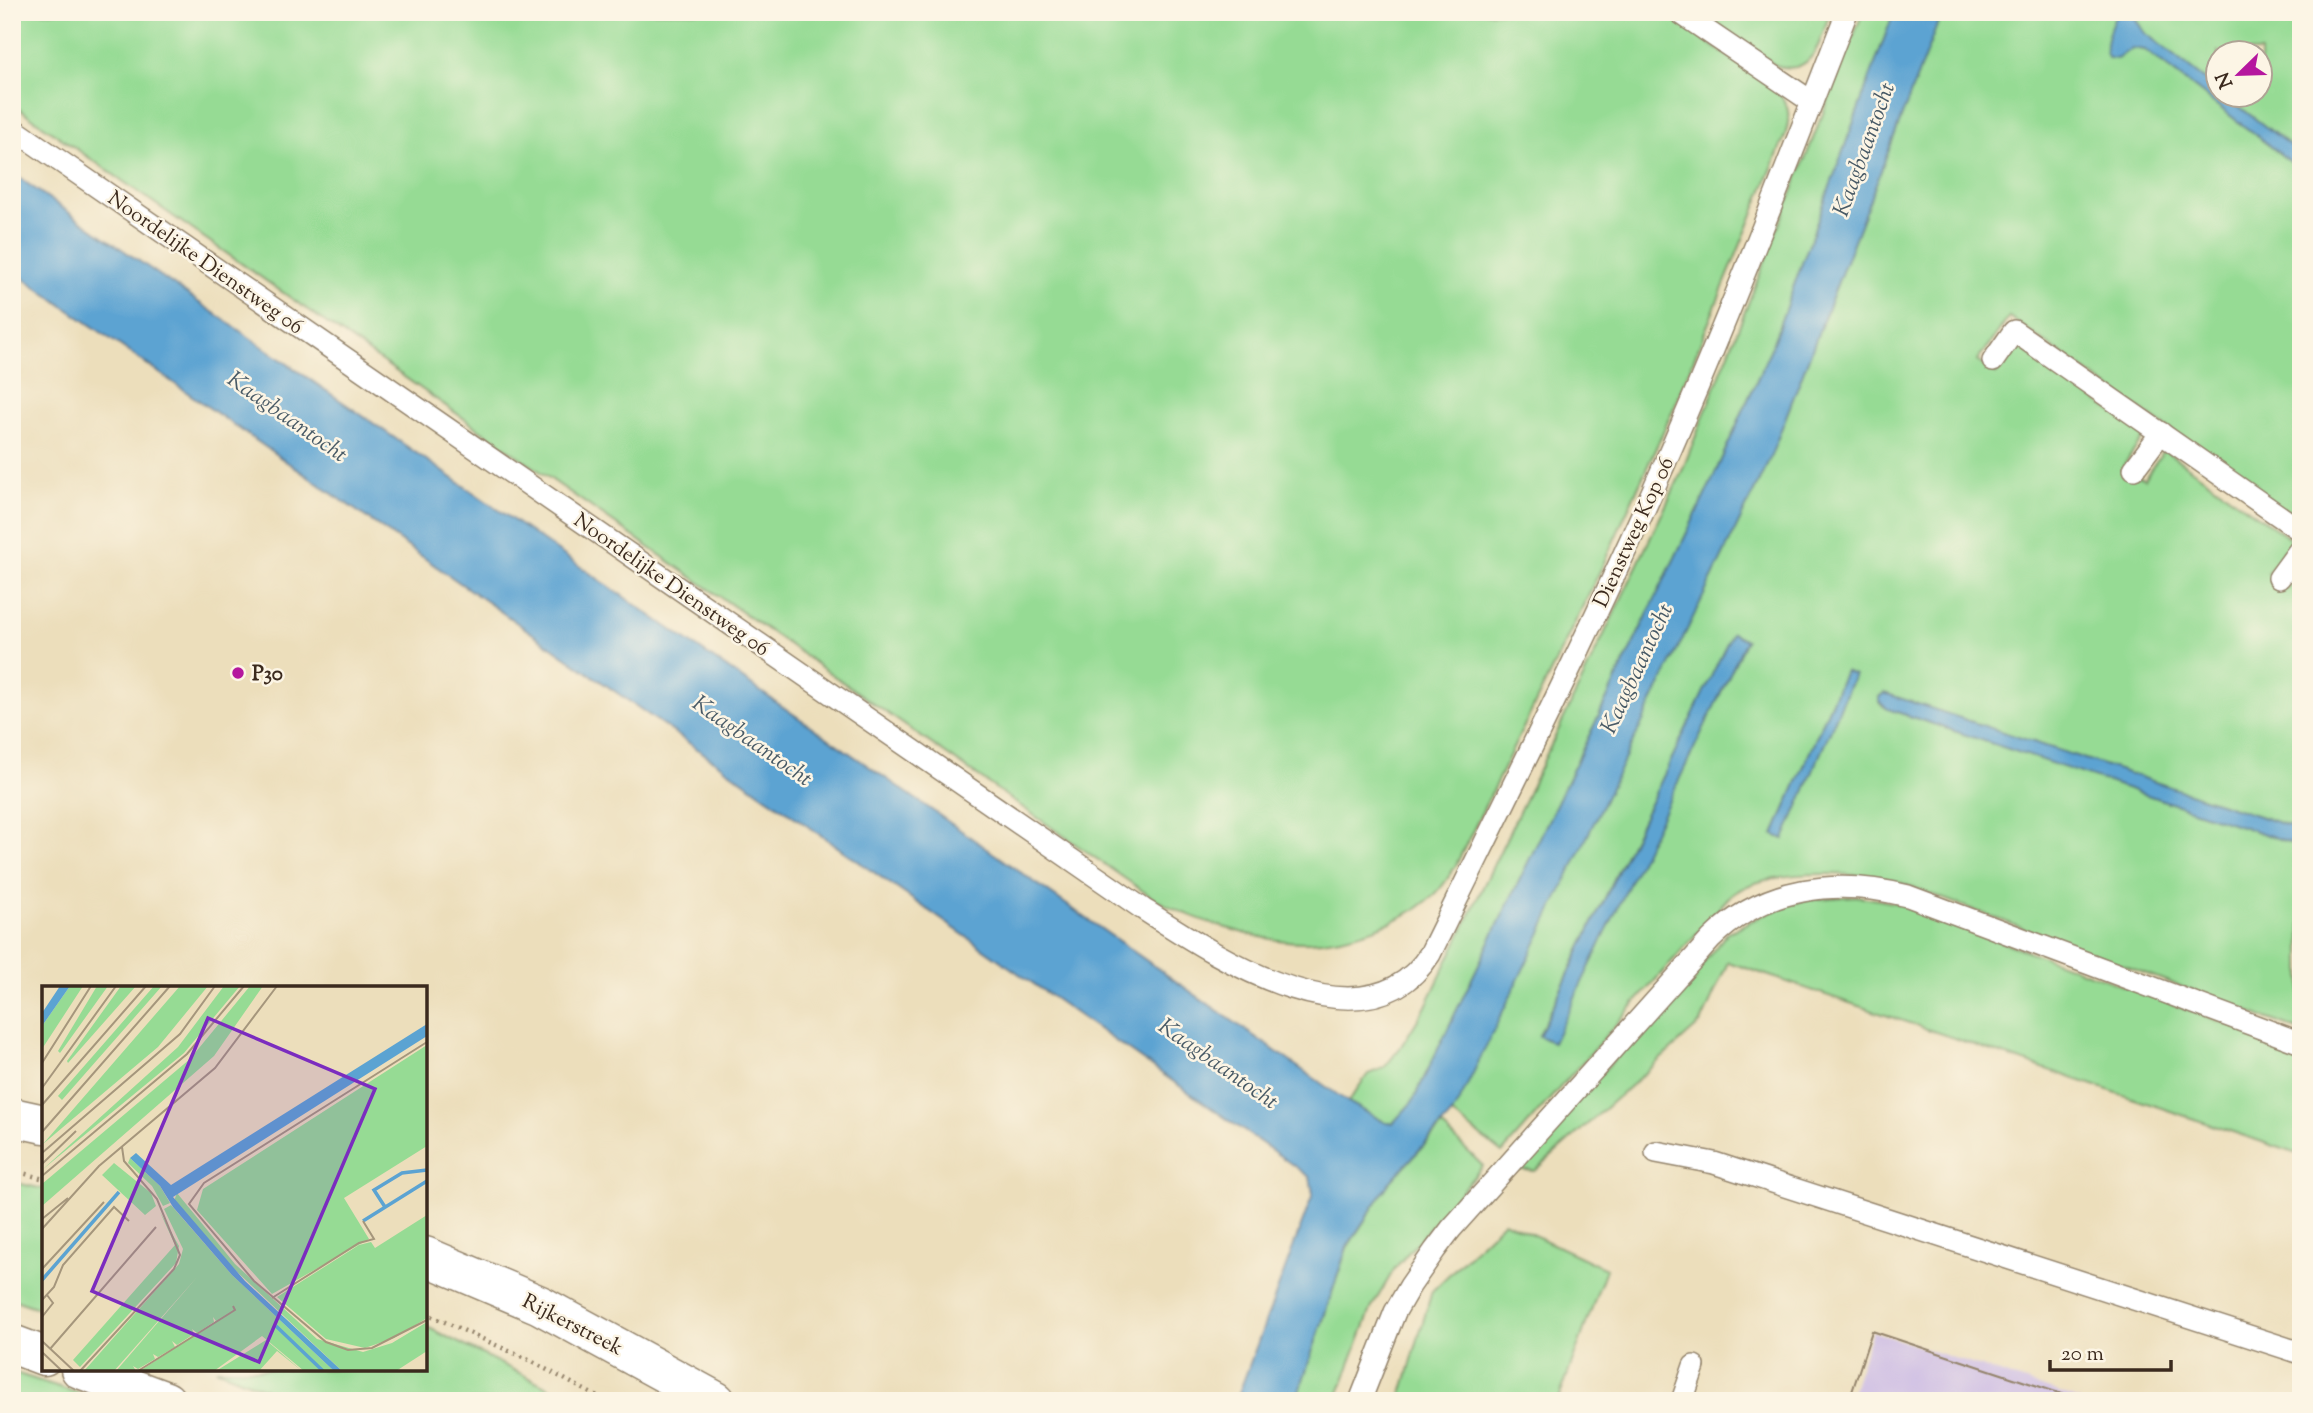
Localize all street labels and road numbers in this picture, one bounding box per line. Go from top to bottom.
street label: Noordelijke Dienstweg 06 [101,185,309,343]
street label: Dienstweg Kop 06 [1587,453,1683,613]
street label: Noordelijke Dienstweg 06 [567,507,775,665]
street label: Rijkerstreek [516,1287,628,1364]

